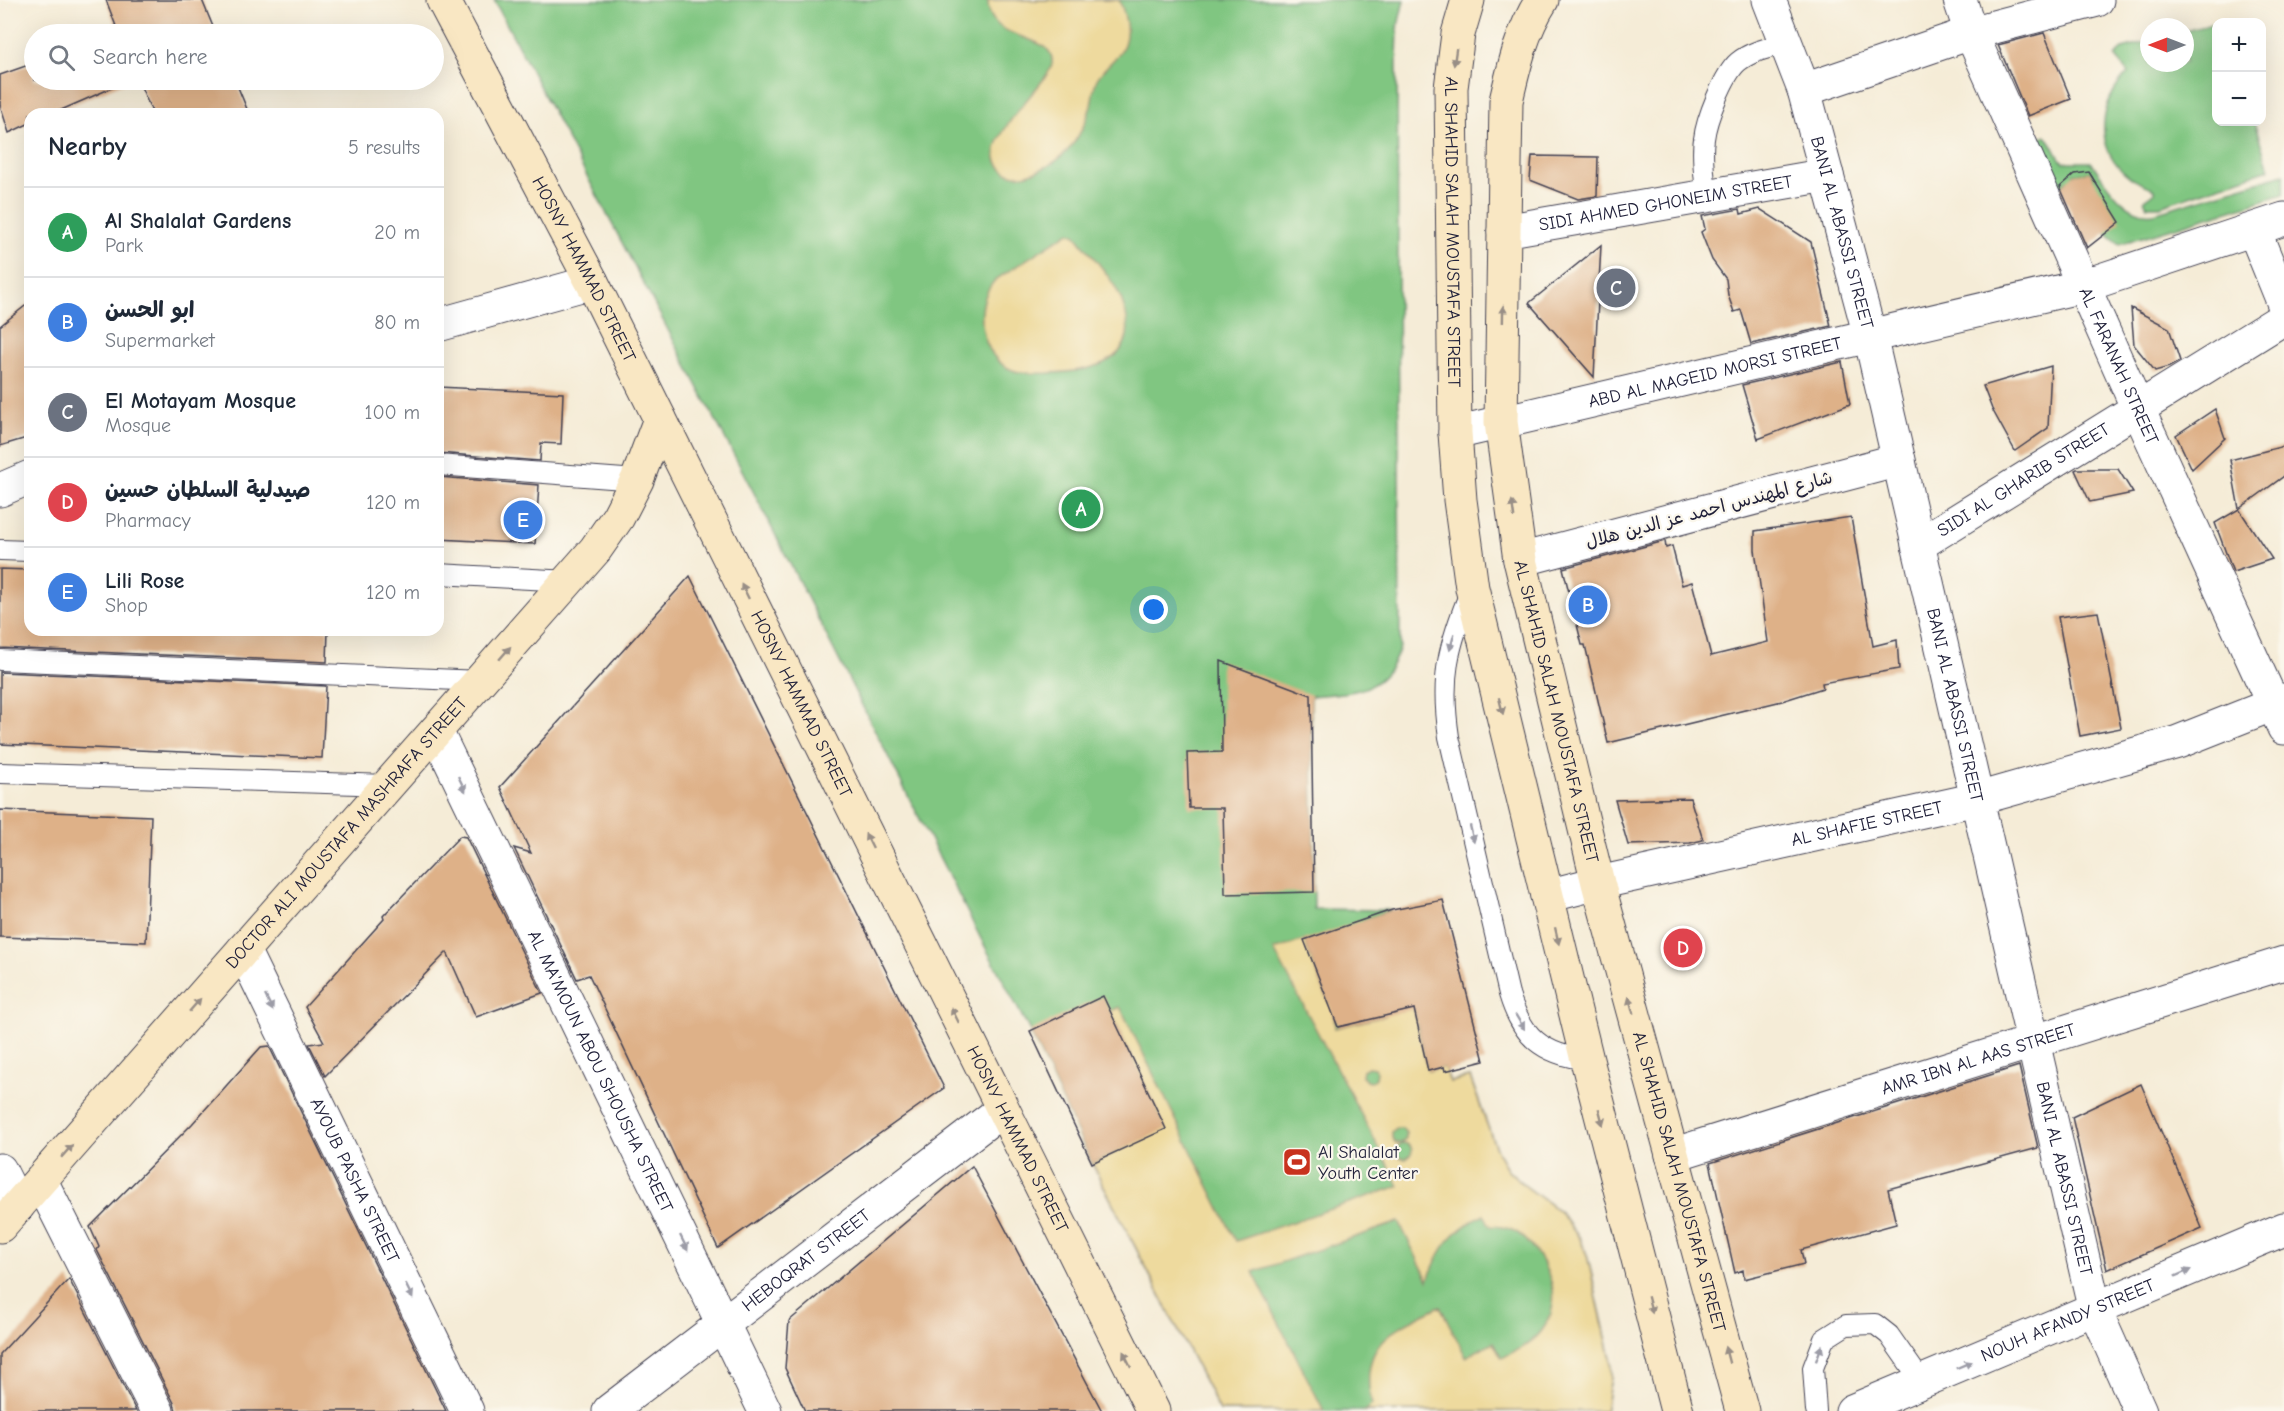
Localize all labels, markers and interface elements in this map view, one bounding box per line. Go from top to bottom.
north arrow [2140,18,2194,72]
map controls [2212,18,2266,126]
button: + [2212,18,2266,72]
search box [24,24,444,90]
icon: search [45,41,78,74]
text: Search here [93,44,208,70]
one-way arrow [1451,47,1460,66]
button: − [2212,72,2266,126]
street label: AL SHAHID SALAH MOUSTAFA STREET [1440,76,1465,388]
text: Nearby [48,132,127,162]
street label: BANI AL ABASSI STREET [1806,134,1878,331]
text: 5 results [348,136,420,159]
street label: SIDI AHMED GHONEIM STREET [1537,171,1795,235]
street label: HOSNY HAMMAD STREET [528,173,641,366]
text: Al Shalalat Gardens [105,208,291,234]
text: A [62,221,73,244]
text: 20 m [374,221,420,244]
text: Park [105,234,143,257]
pin: C [1596,266,1636,310]
street label: AL FARANAH STREET [2075,284,2164,448]
text: ابو الحسن [105,297,194,323]
one-way arrow [1498,305,1508,324]
text: B [61,311,74,334]
text: 80 m [374,311,420,334]
text: Supermarket [105,329,215,352]
street label: ABD AL MAGEID MORSI STREET [1586,332,1844,412]
text: El Motayam Mosque [105,388,296,414]
text: C [61,401,74,424]
text: 100 m [365,401,420,424]
text: Mosque [105,414,171,437]
street label: SIDI AL GHARIB STREET [1933,418,2114,541]
street label: شارع المهندس احمد عز الدين هلال [1583,467,1835,554]
text: صيدلية السلطان حسين [105,477,311,503]
pin: A [1062,486,1100,532]
text: D [61,491,74,514]
text: 120 m [366,491,420,514]
pin: E [504,498,542,542]
one-way arrow [1508,499,1518,518]
text: Pharmacy [105,509,191,532]
street label: AL SHAHID SALAH MOUSTAFA STREET [1510,558,1603,865]
text: Lili Rose [105,568,184,594]
text: E [62,581,73,604]
text: 120 m [366,581,420,604]
one-way arrow [740,582,749,599]
pin: B [1568,582,1608,628]
text: Shop [105,594,148,617]
your location [1139,595,1168,624]
street label: BANI AL ABASSI STREET [1923,606,1988,805]
street label: HOSNY HAMMAD STREET [746,607,857,801]
one-way arrow [1447,634,1456,652]
one-way arrow [498,646,511,661]
street label: DOCTOR ALI MOUSTAFA MASHRAFA STREET [221,692,472,973]
one-way arrow [1497,697,1506,716]
one-way arrow [457,775,466,792]
street label: AL SHAFIE STREET [1789,796,1945,850]
one-way arrow [1467,824,1477,843]
one-way arrow [864,832,873,849]
pin: D [1664,926,1702,970]
street label: AL MA'MOUN ABOU SHOUSHA STREET [523,927,678,1216]
one-way arrow [1552,927,1562,945]
one-way arrow [264,994,273,1011]
one-way arrow [1626,995,1635,1013]
one-way arrow [188,997,202,1012]
one-way arrow [951,1007,960,1024]
one-way arrow [1515,1014,1525,1031]
street label: AMR IBN AL AAS STREET [1879,1018,2078,1099]
street label: AL SHAHID SALAH MOUSTAFA STREET [1628,1029,1731,1335]
street label: HOSNY HAMMAD STREET [963,1042,1073,1236]
street label: BANI AL ABASSI STREET [2032,1080,2097,1278]
street label: AYOUB PASHA STREET [306,1094,404,1267]
one-way arrow [1597,1107,1607,1126]
place label: Al Shalalat Youth Center [1318,1142,1419,1184]
one-way arrow [60,1143,73,1159]
sports icon: Al Shalalat Youth Center [1281,1146,1313,1178]
street label: HEBOQRAT STREET [738,1204,875,1316]
one-way arrow [678,1234,688,1252]
one-way arrow [2174,1268,2191,1277]
street label: NOUH AFANDY STREET [1978,1274,2158,1366]
one-way arrow [405,1283,414,1300]
one-way arrow [1646,1296,1656,1314]
one-way arrow [1814,1344,1824,1362]
one-way arrow [1722,1345,1731,1363]
one-way arrow [1122,1350,1132,1367]
one-way arrow [1956,1360,1974,1370]

